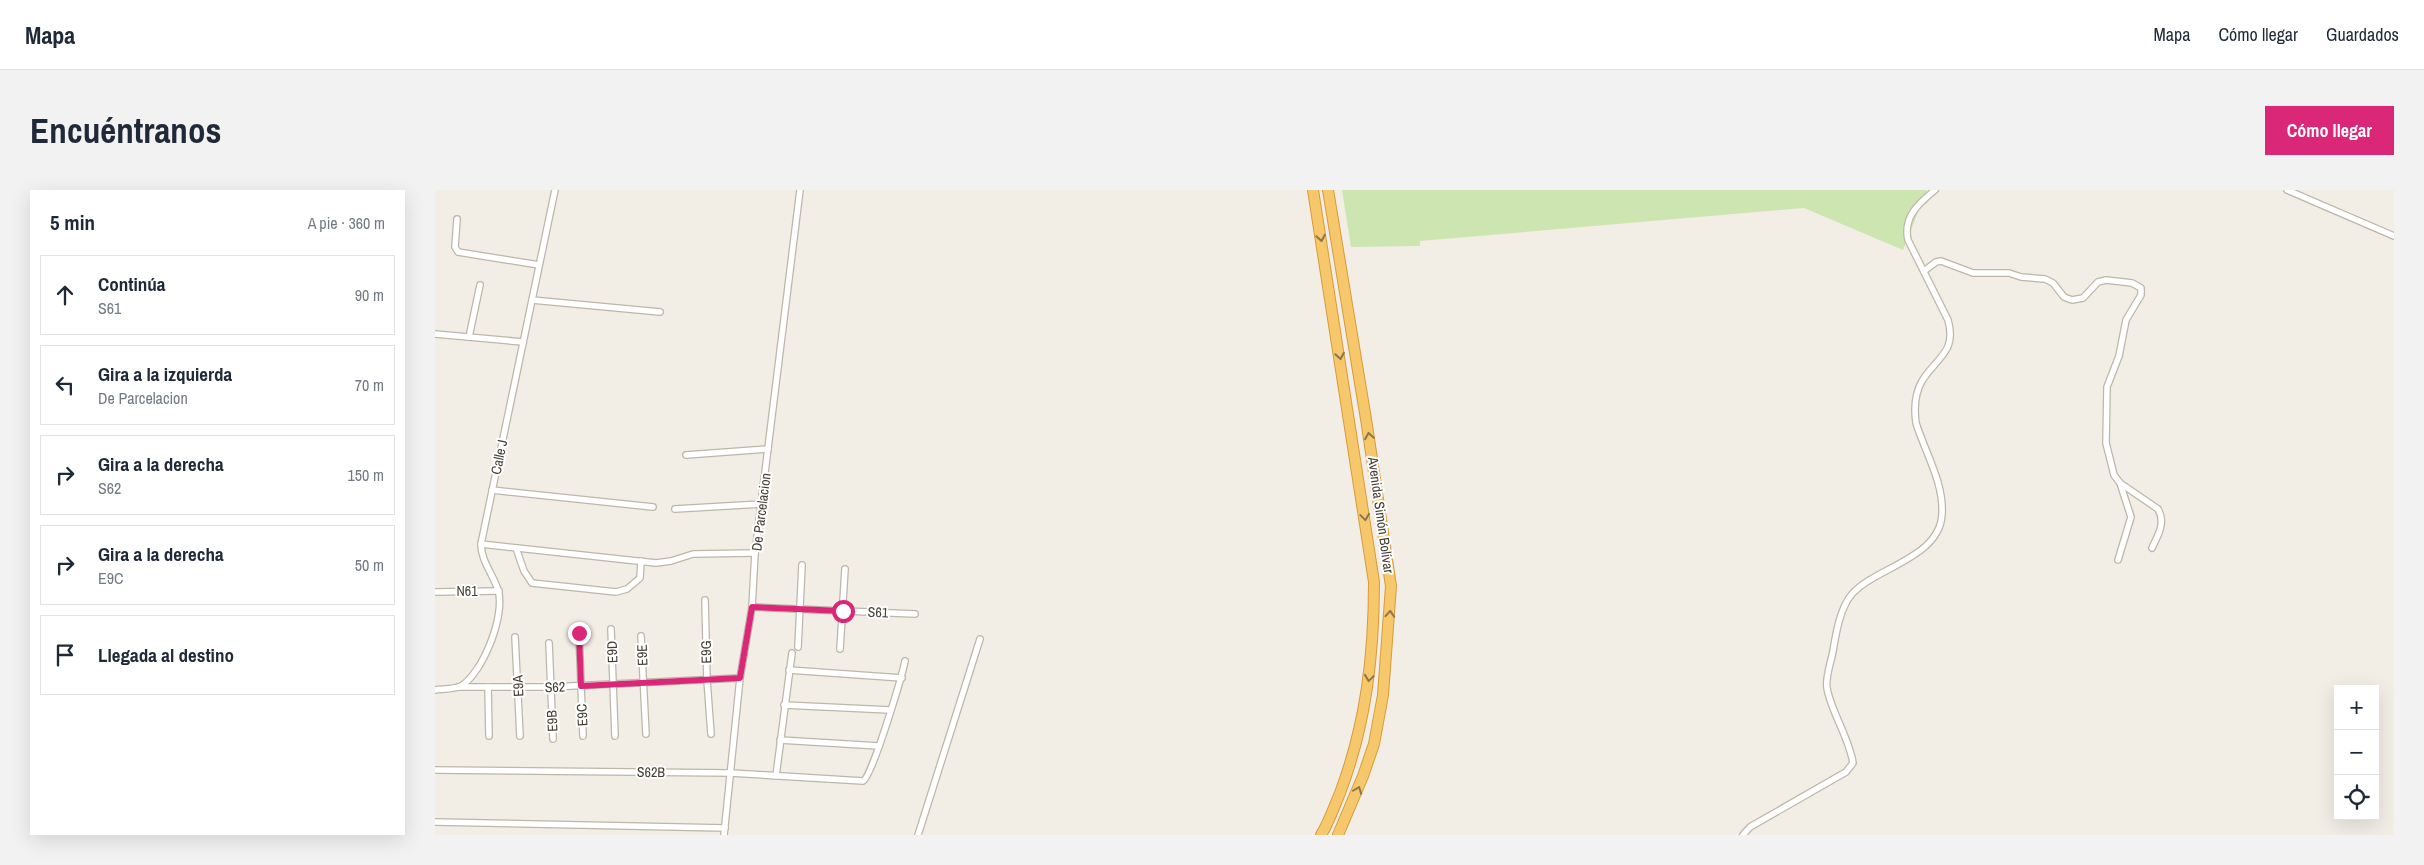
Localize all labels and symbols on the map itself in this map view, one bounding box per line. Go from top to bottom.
one-way arrow [1315,234,1325,242]
one-way arrow [1335,352,1345,361]
one-way arrow [1364,432,1374,440]
street label: Calle J [487,438,511,476]
street label: Avenida Simón Bolívar [1364,455,1398,574]
street label: De Parcelacion [747,472,775,552]
one-way arrow [1359,513,1370,521]
street label: N61 [456,582,478,600]
route start [832,600,855,623]
street label: S61 [867,603,889,621]
one-way arrow [1384,610,1395,618]
route end [568,622,591,645]
street label: E9G [697,640,715,664]
street label: E9D [603,641,621,663]
street label: E9E [633,644,651,666]
street label: E9A [508,674,528,697]
one-way arrow [1365,674,1375,683]
street label: S62 [544,678,566,696]
street label: E9C [572,703,592,727]
street label: E9B [542,709,562,732]
street label: S62B [637,763,666,781]
one-way arrow [1352,787,1362,795]

